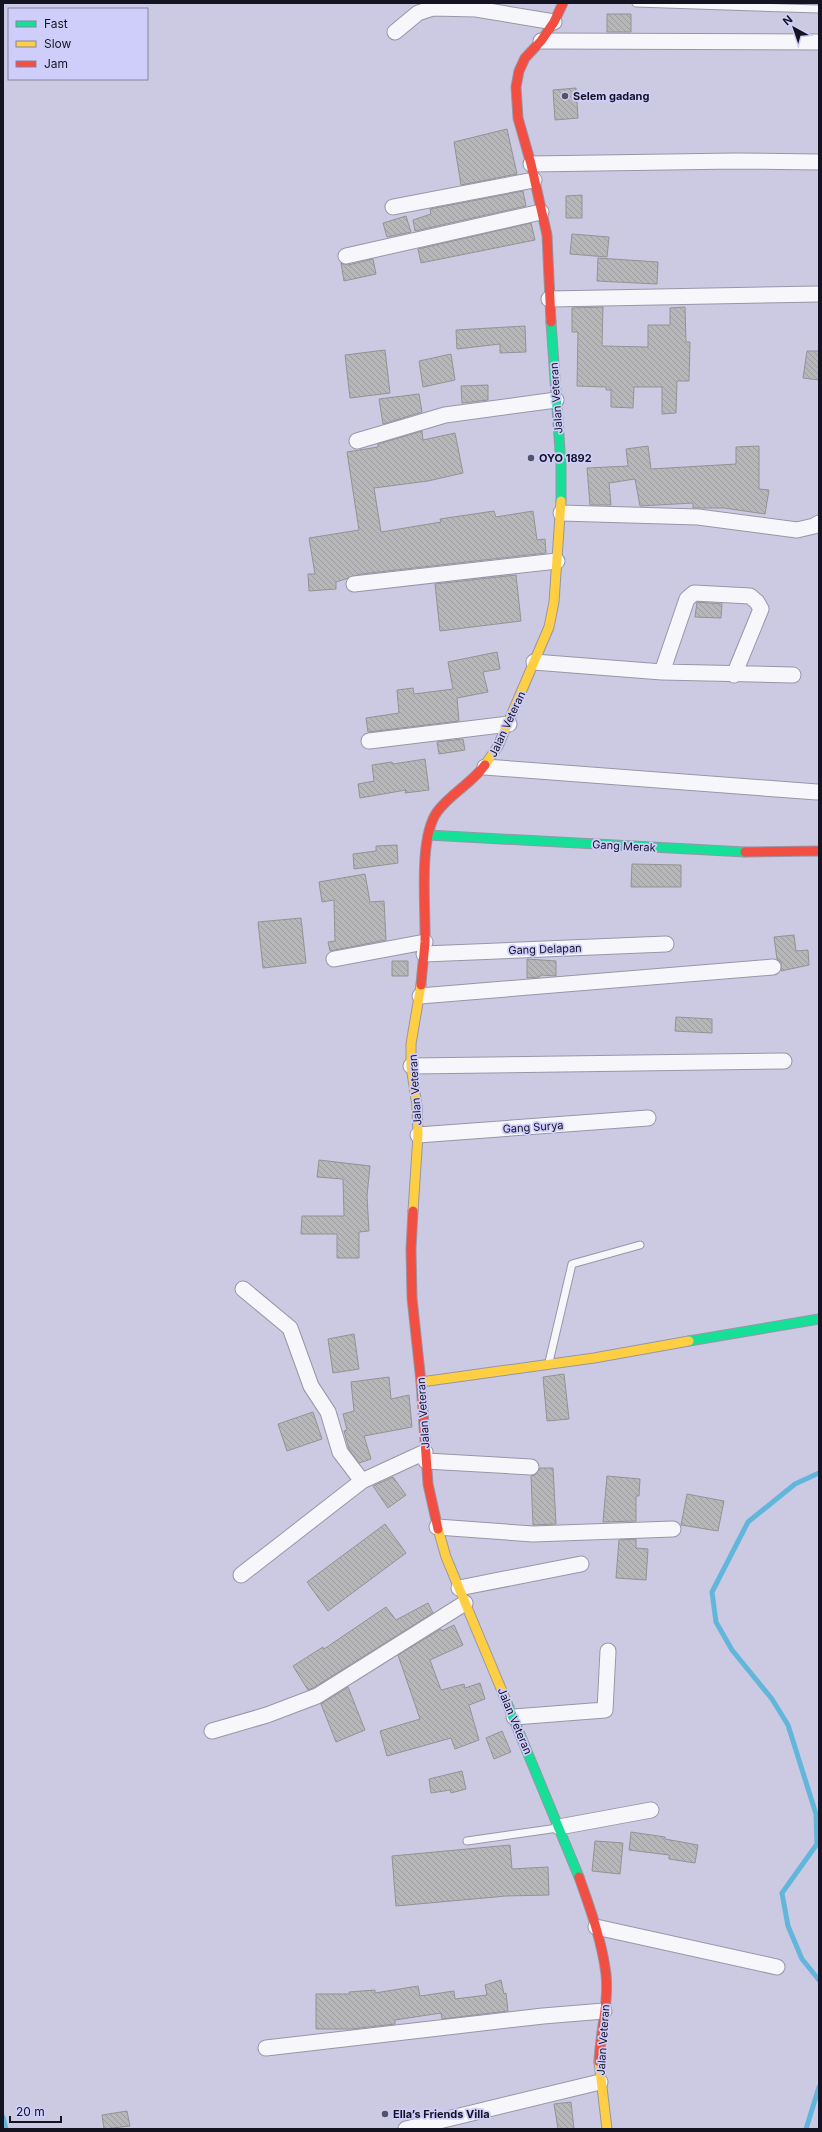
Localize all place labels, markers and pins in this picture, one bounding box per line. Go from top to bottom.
place label: Selem gadang [573,89,649,103]
marker: Selem gadang [560,91,570,101]
place label: OYO 1892 [539,451,592,465]
marker: OYO 1892 [526,453,536,463]
place label: Ella’s Friends Villa [393,2107,490,2121]
marker: Ella’s Friends Villa [380,2109,390,2119]

